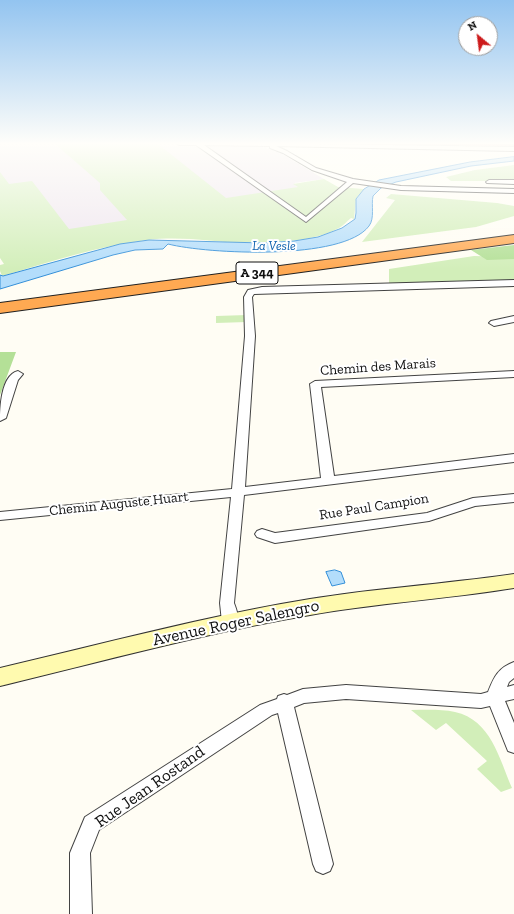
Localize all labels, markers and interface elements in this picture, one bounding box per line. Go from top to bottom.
north arrow [458,16,498,56]
text: N [466,18,479,34]
water label: La Vesle [252,238,296,254]
road number: A 344 [236,262,278,284]
street label: Chemin des Marais [320,355,436,379]
street label: Chemin Auguste Huart [49,488,189,520]
street label: Rue Paul Campion [318,490,430,524]
street label: Avenue Roger Salengro [151,595,321,651]
street label: Rue Jean Rostand [91,742,209,832]

